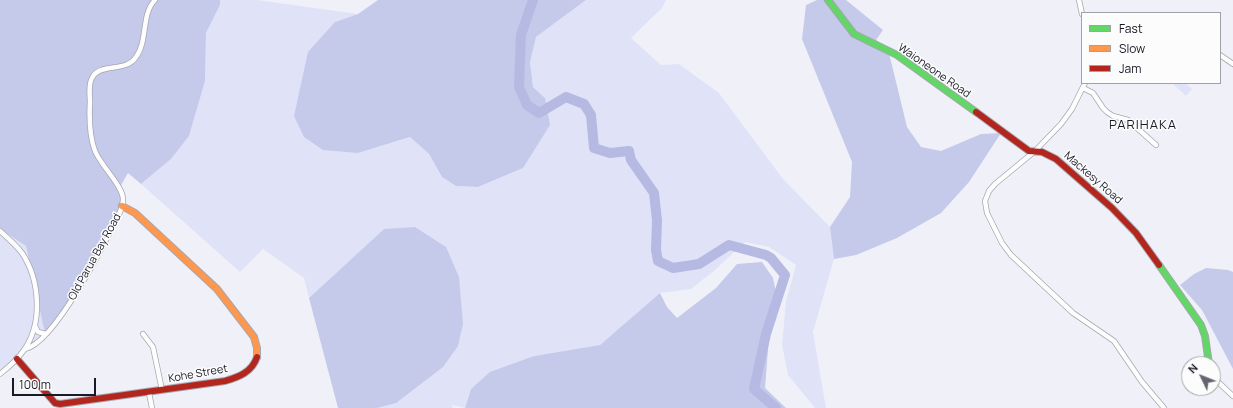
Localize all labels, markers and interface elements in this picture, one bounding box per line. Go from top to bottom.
legend [1081,12,1221,84]
text: Fast [1119,20,1143,37]
text: Slow [1119,40,1145,57]
street label: Waioneone Road [895,41,973,101]
text: Jam [1119,60,1141,77]
district label: PARIHAKA [1109,117,1177,133]
street label: Mackesy Road [1061,149,1125,207]
street label: Old Parua Bay Road [66,211,124,303]
north arrow [1181,356,1221,396]
text: N [1184,360,1201,376]
street label: Kohe Street [167,362,229,386]
scale bar [14,370,98,396]
text: 100 m [19,376,51,393]

